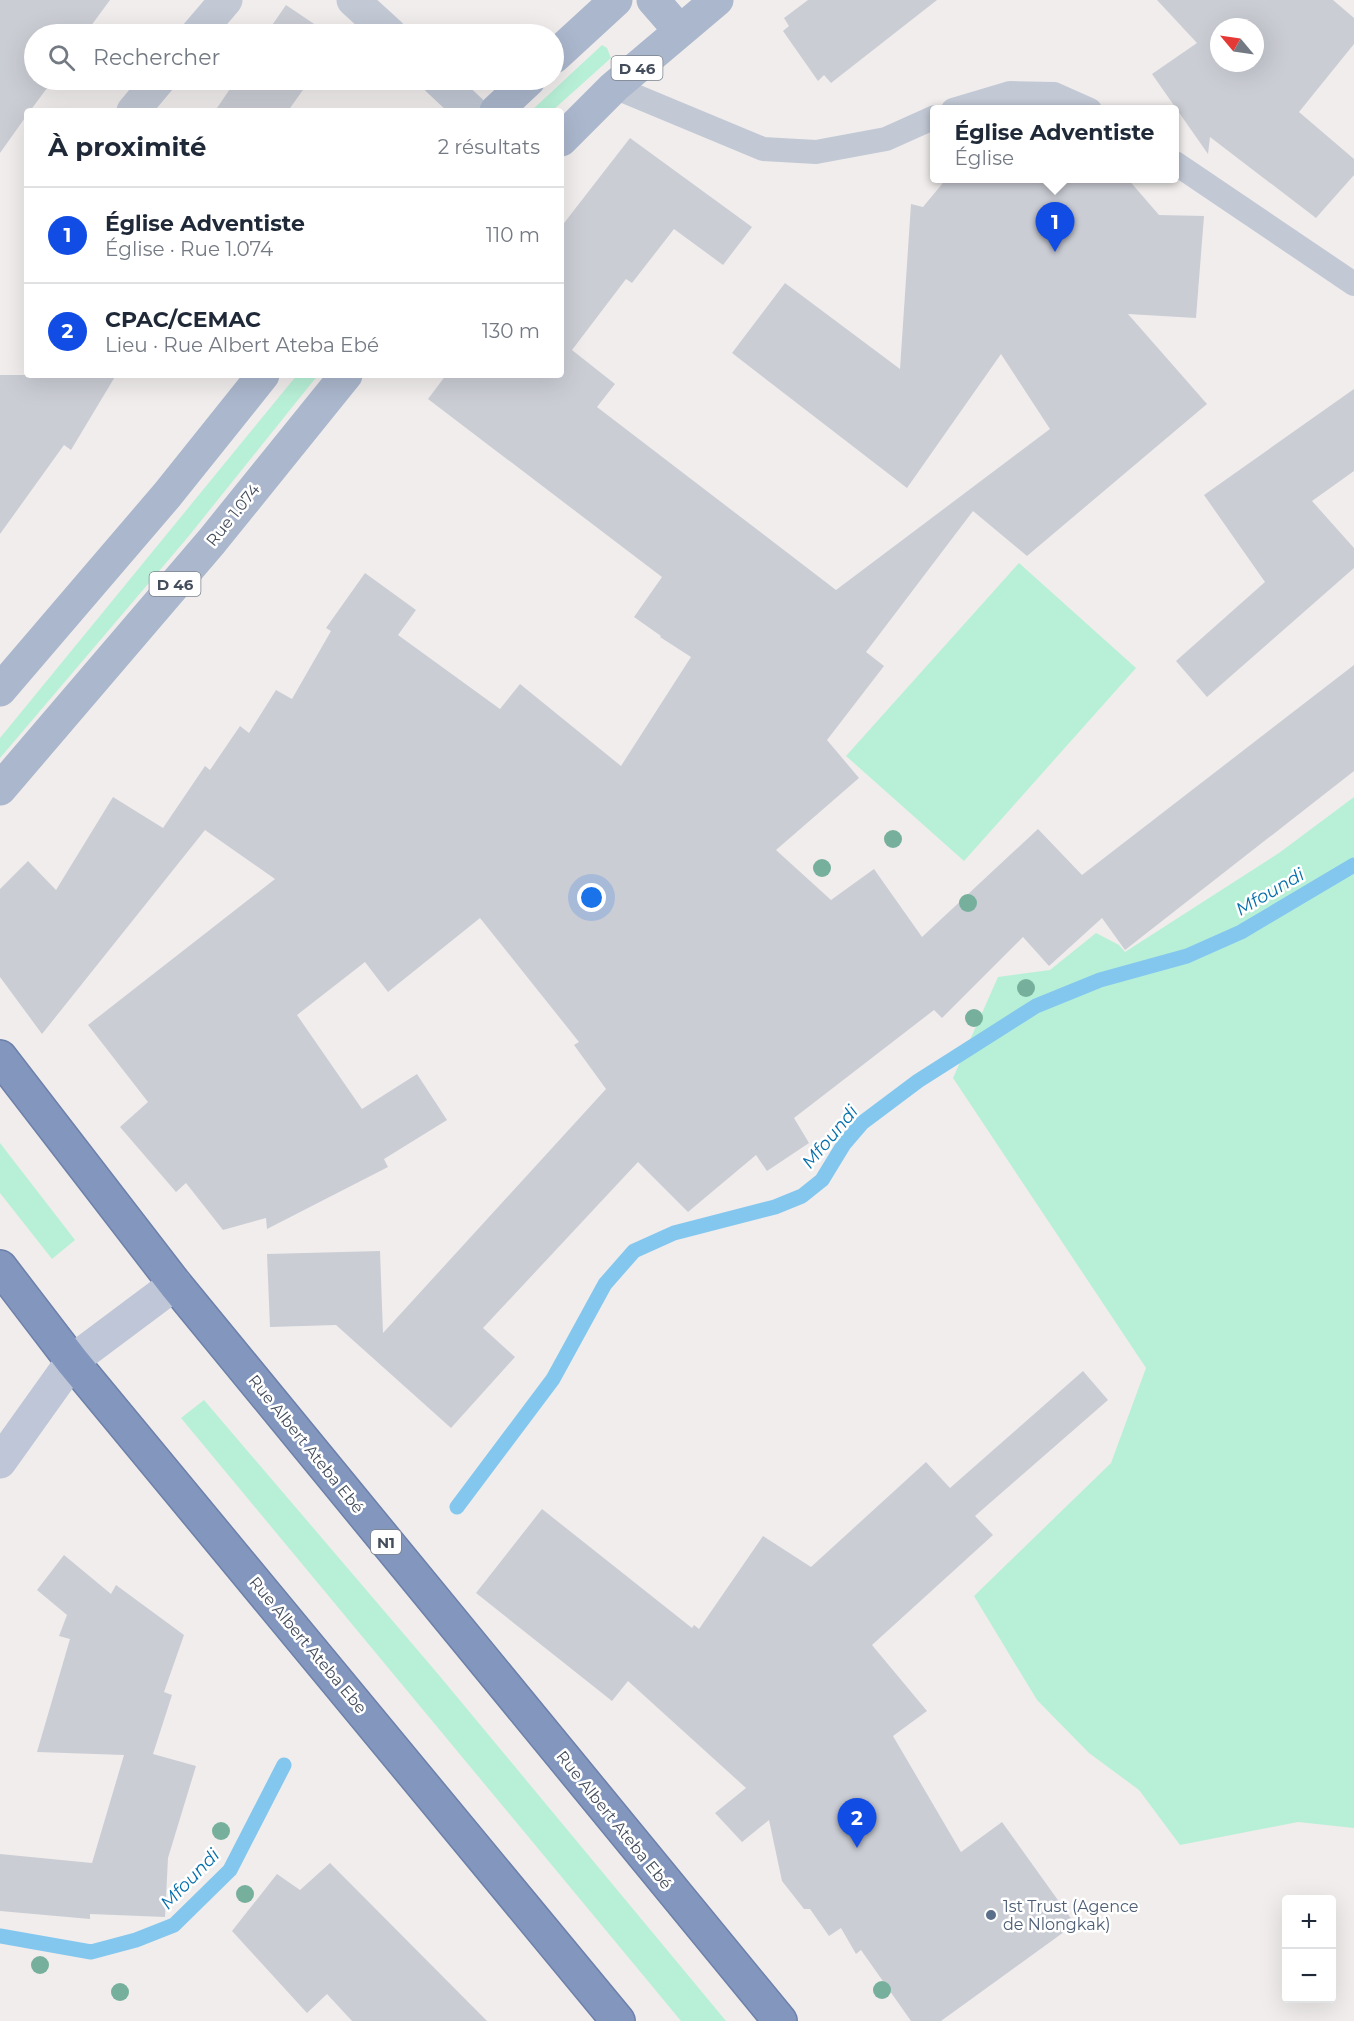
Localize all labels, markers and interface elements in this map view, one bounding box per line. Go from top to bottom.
north arrow [1210,18,1264,72]
search box [24,24,564,90]
icon: search [45,41,78,74]
text: Rechercher [93,44,220,71]
road number: D 46 [612,56,662,80]
popup [930,105,1179,183]
text: Église Adventiste [955,119,1154,146]
text: À proximité [48,131,207,163]
text: 2 résultats [438,135,540,159]
text: Église [955,146,1014,170]
pin: 1 [1036,202,1074,252]
text: Église Adventiste [105,210,305,237]
text: 1 [64,223,71,247]
text: 110 m [486,223,540,247]
text: Église · Rue 1.074 [105,237,273,261]
text: CPAC/CEMAC [105,306,261,333]
text: 2 [62,319,73,343]
text: 130 m [482,319,540,343]
text: Lieu · Rue Albert Ateba Ebé [105,333,379,357]
street label: Rue 1.074 [202,480,264,550]
road number: D 46 [150,572,201,596]
water label: Mfoundi [1232,863,1308,920]
your location [577,883,606,912]
water label: Mfoundi [797,1101,863,1173]
street label: Rue Albert Ateba Ebé [244,1371,368,1517]
road number: N1 [371,1530,401,1554]
street label: Rue Albert Ateba Ebe [245,1573,371,1717]
street label: Rue Albert Ateba Ebé [552,1747,676,1893]
pin: 2 [838,1798,876,1848]
water label: Mfoundi [156,1844,224,1914]
map controls [1282,1895,1336,2003]
button: + [1282,1895,1336,1949]
place label: 1st Trust (Agence de Nlongkak) [1003,1897,1139,1934]
marker: 1st Trust (Agence de Nlongkak) [984,1908,998,1922]
button: − [1282,1949,1336,2003]

